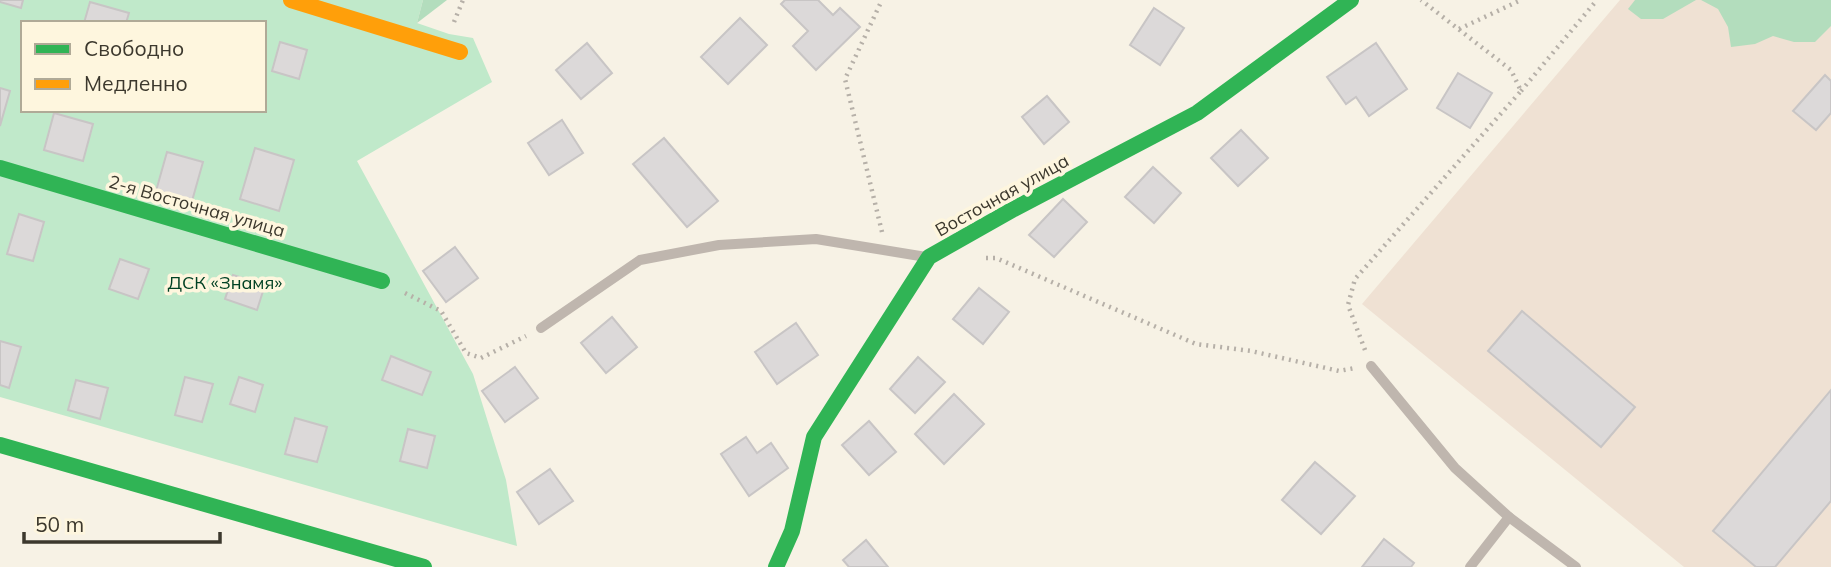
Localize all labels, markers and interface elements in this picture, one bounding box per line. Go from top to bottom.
legend [21,21,266,112]
text: Свободно [84,35,184,61]
text: Медленно [84,70,188,96]
street label: Восточная улица [931,149,1073,241]
street label: 2-я Восточная улица [106,170,288,242]
park label: ДСК «Знамя» [168,271,282,294]
scale bar [24,500,220,544]
text: 50 m [35,511,84,537]

